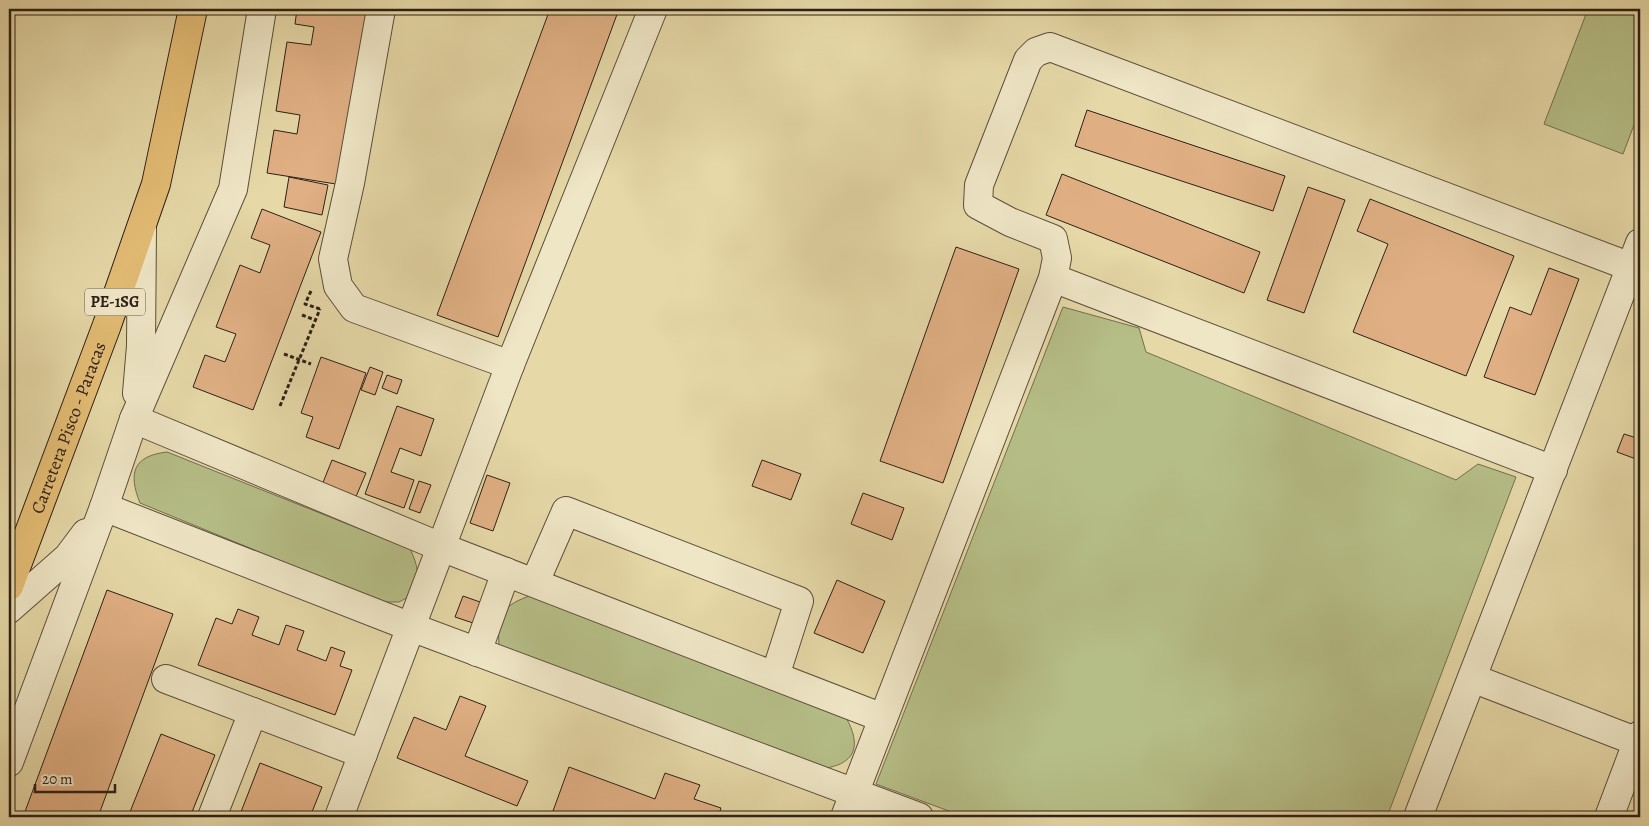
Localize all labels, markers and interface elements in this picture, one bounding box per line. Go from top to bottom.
road number: PE-1SG [85,288,145,316]
street label: Carretera Pisco - Paracas [25,338,112,517]
scale bar [35,761,115,793]
text: 20 m [42,769,73,789]

